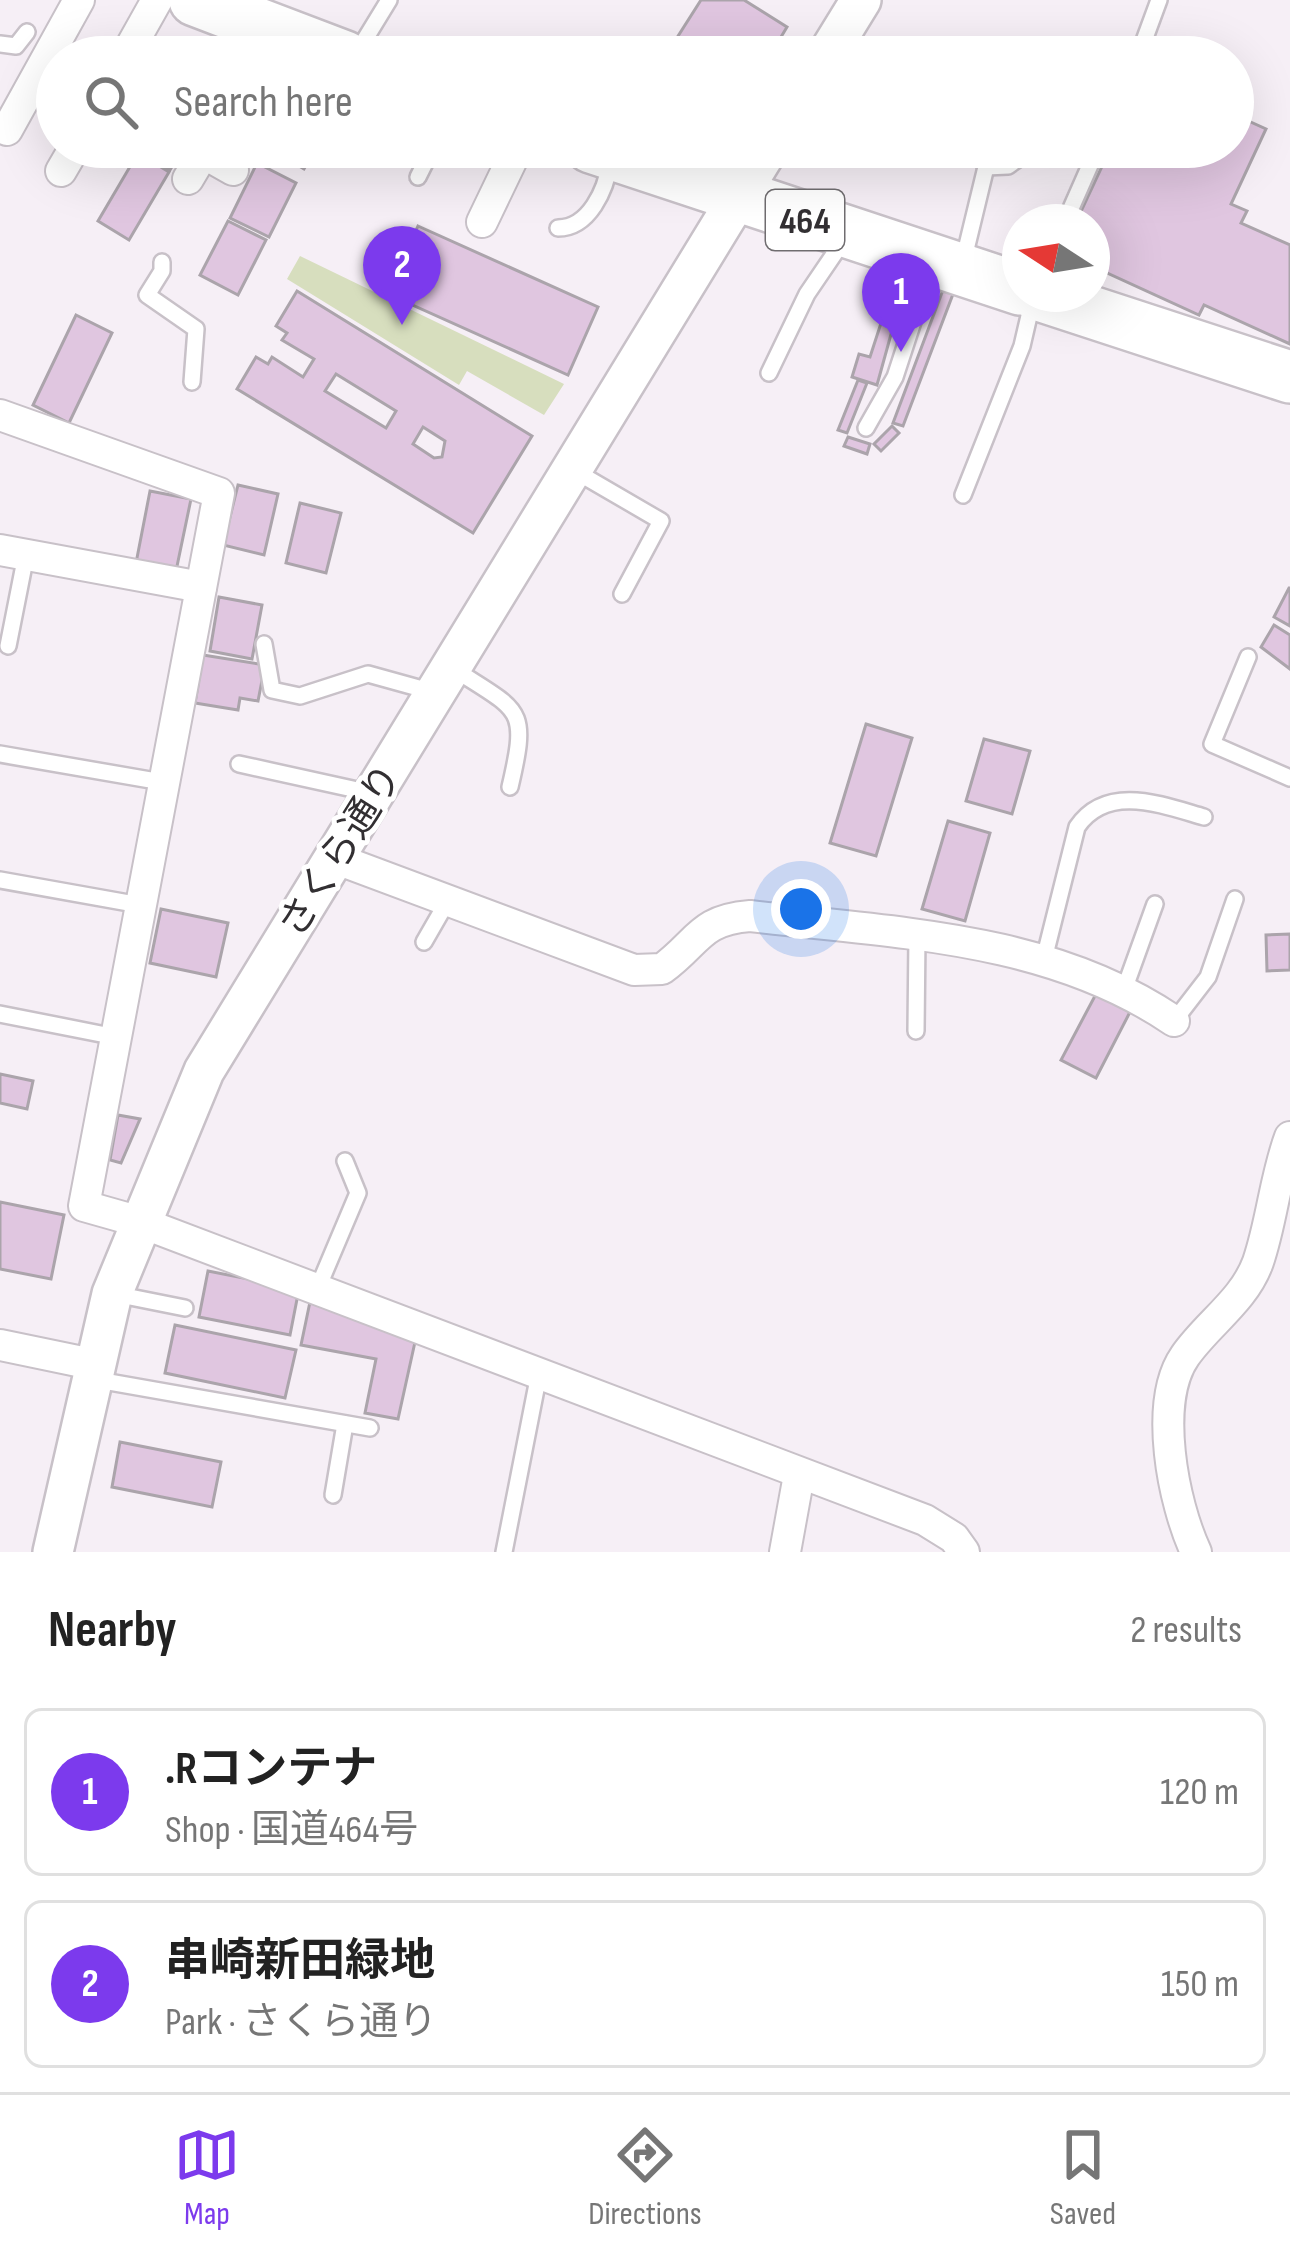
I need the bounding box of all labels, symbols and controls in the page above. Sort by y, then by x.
search box [36,36,1254,168]
icon: search [78,69,144,135]
text: Search here [174,75,353,130]
road number: 464 [766,190,844,250]
north arrow [1002,204,1110,312]
pin: 2 [363,226,441,325]
pin: 1 [862,253,940,352]
street label: さくら通り [270,756,413,946]
your location [771,879,831,939]
text: Nearby [48,1600,177,1661]
text: 2 results [1130,1607,1242,1654]
text: .Rコンテナ [165,1742,377,1797]
text: 1 [82,1769,98,1816]
text: 120 m [1160,1769,1239,1816]
text: Shop · 国道464号 [165,1807,418,1854]
text: 串崎新田緑地 [165,1934,435,1989]
text: 2 [81,1961,99,2008]
text: 150 m [1161,1961,1239,2008]
text: Park · さくら通り [165,1999,437,2046]
tab: Map [174,2122,240,2234]
tab: Directions [588,2122,702,2234]
tab: Saved [1050,2122,1116,2234]

